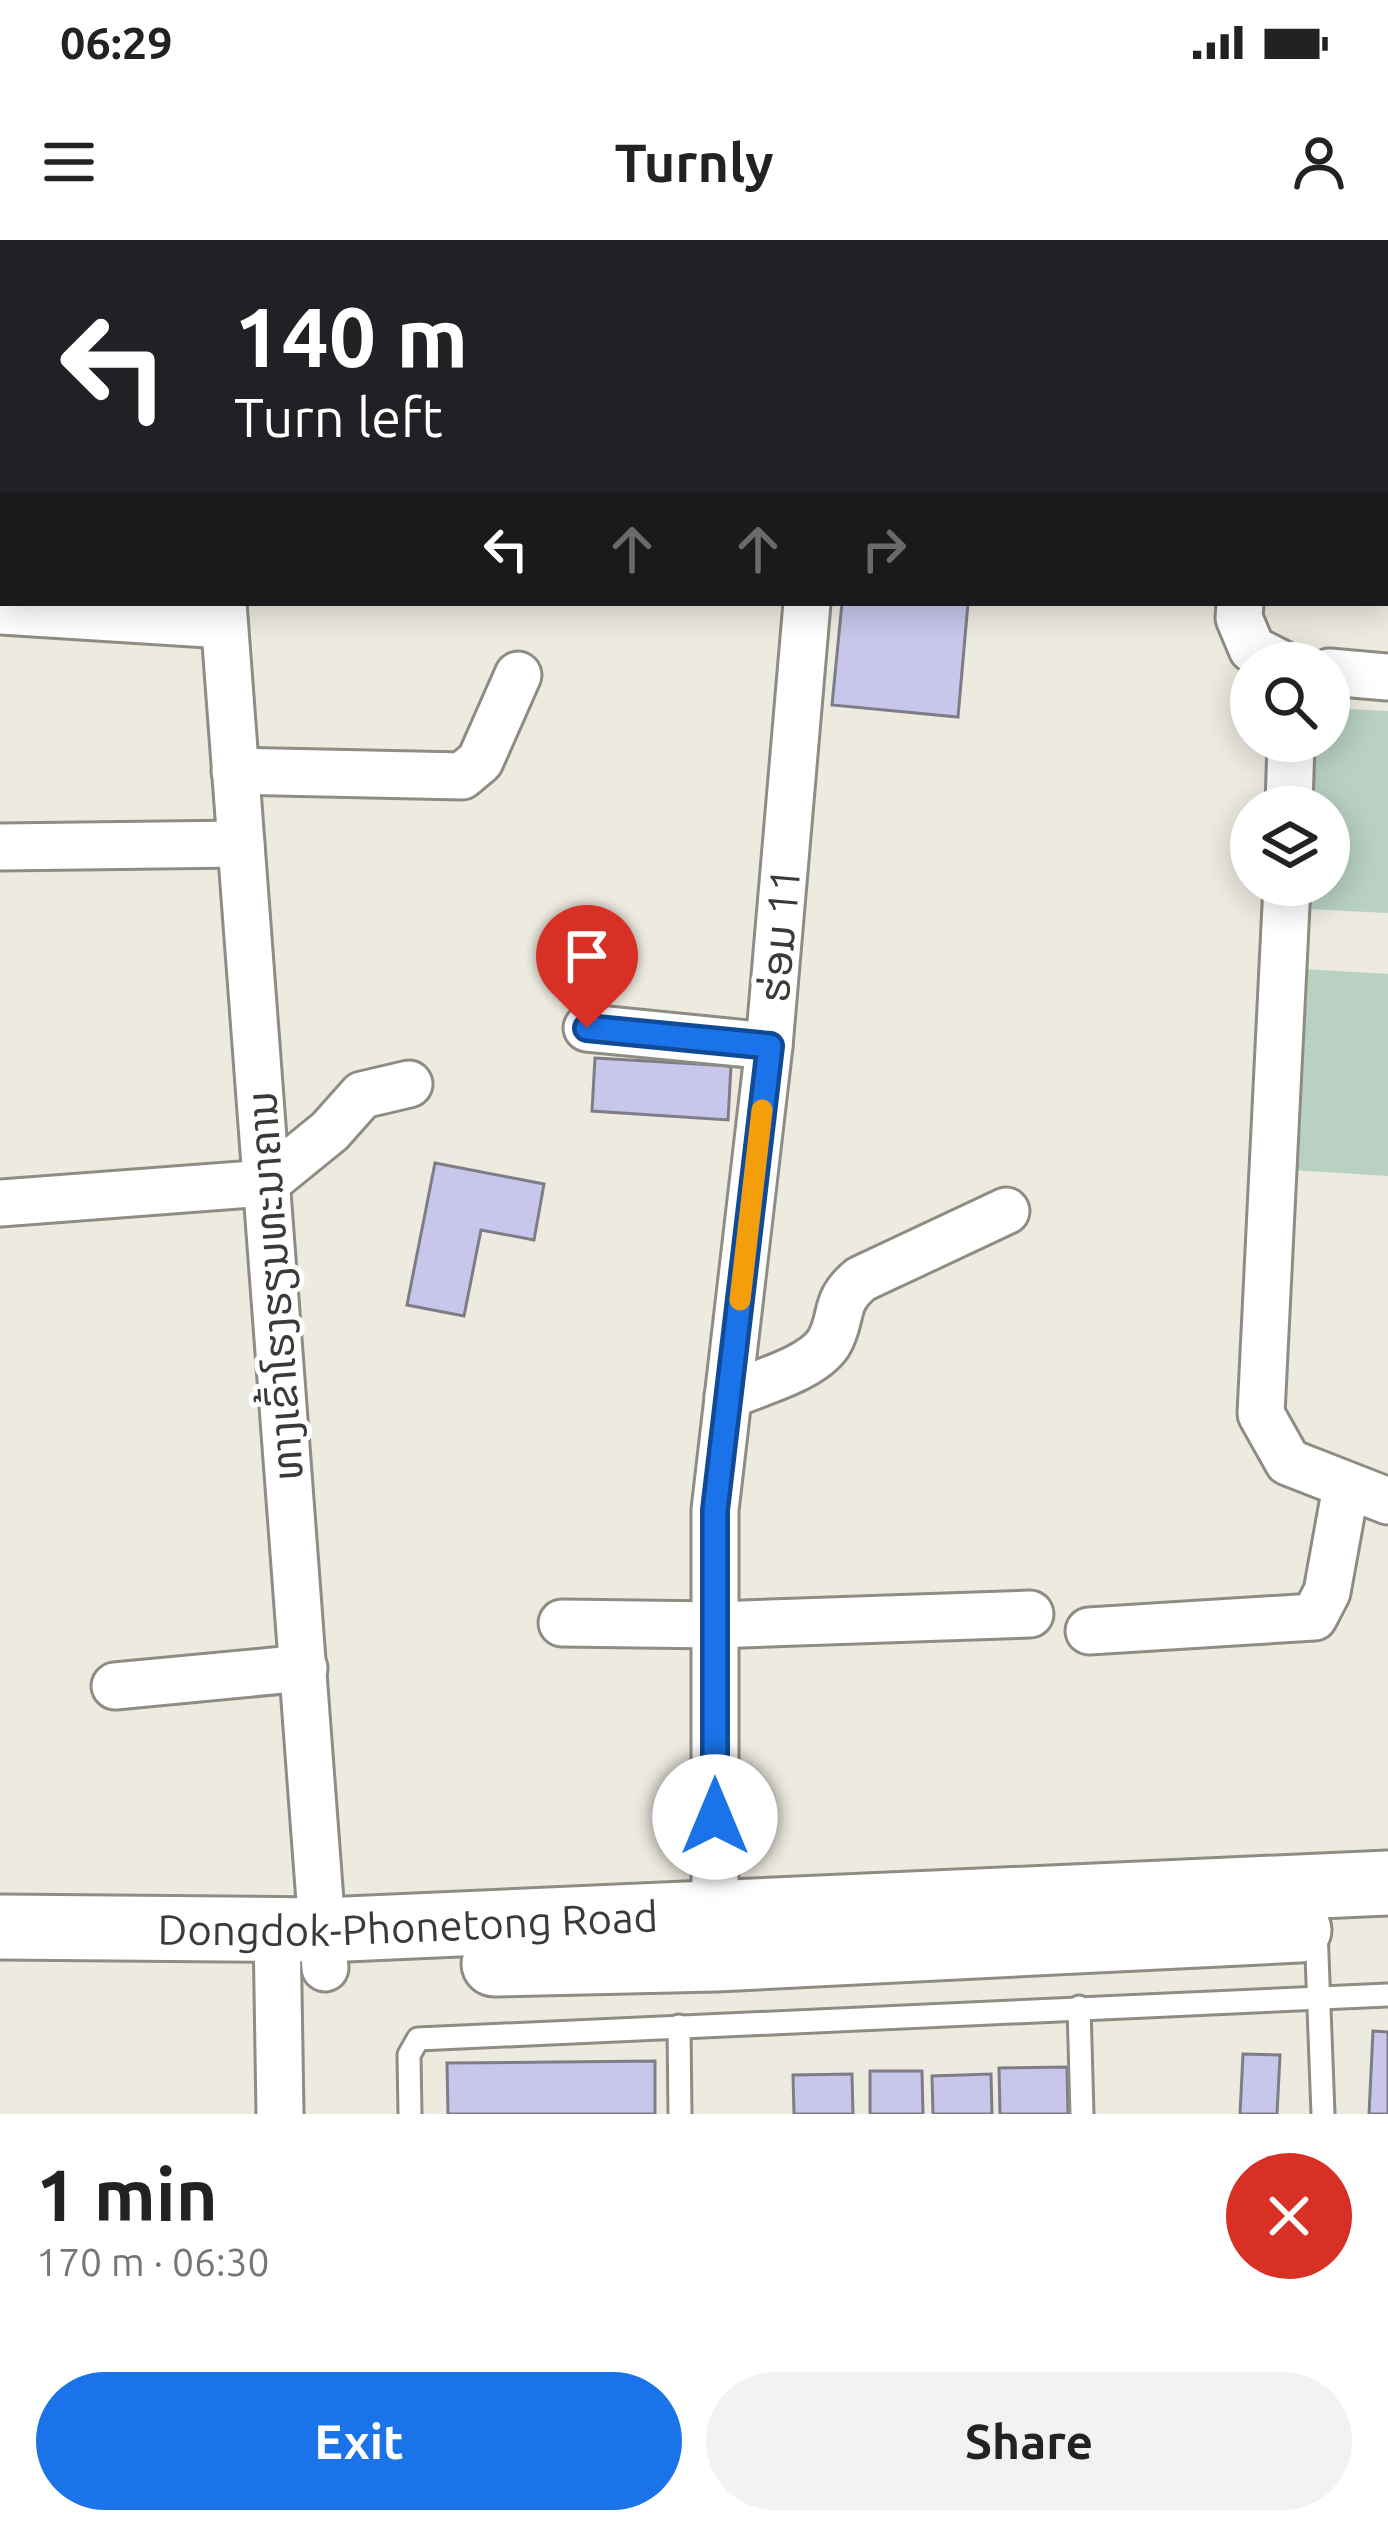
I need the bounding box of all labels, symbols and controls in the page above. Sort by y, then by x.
text: 06:29 [60,17,173,68]
icon: menu [36,129,102,195]
icon: person [1286,129,1352,195]
text: Turnly [614,132,774,192]
icon: left [36,288,192,444]
text: 140 m [234,289,468,383]
text: Turn left [234,387,443,447]
icon: left [473,516,539,582]
icon: ahead [599,516,665,582]
icon: ahead [725,516,791,582]
icon: right [851,516,917,582]
map controls [1230,642,1350,906]
button: search [1230,642,1350,762]
button: layers [1230,786,1350,906]
street label: ຮ່ອມ 11 [750,866,808,1004]
pin [536,905,638,1028]
icon: arrive [554,923,620,989]
street label: ທາງເຂົ້າໂຮງຮຽນທະນາຄານ [232,1089,314,1483]
position arrow [652,1754,778,1880]
street label: Dongdok-Phonetong Road [157,1892,659,1954]
button: close [1226,2153,1352,2279]
text: 1 min [36,2154,218,2235]
text: 170 m · 06:30 [36,2240,270,2283]
button: Exit [36,2372,682,2510]
button: Share [706,2372,1352,2510]

